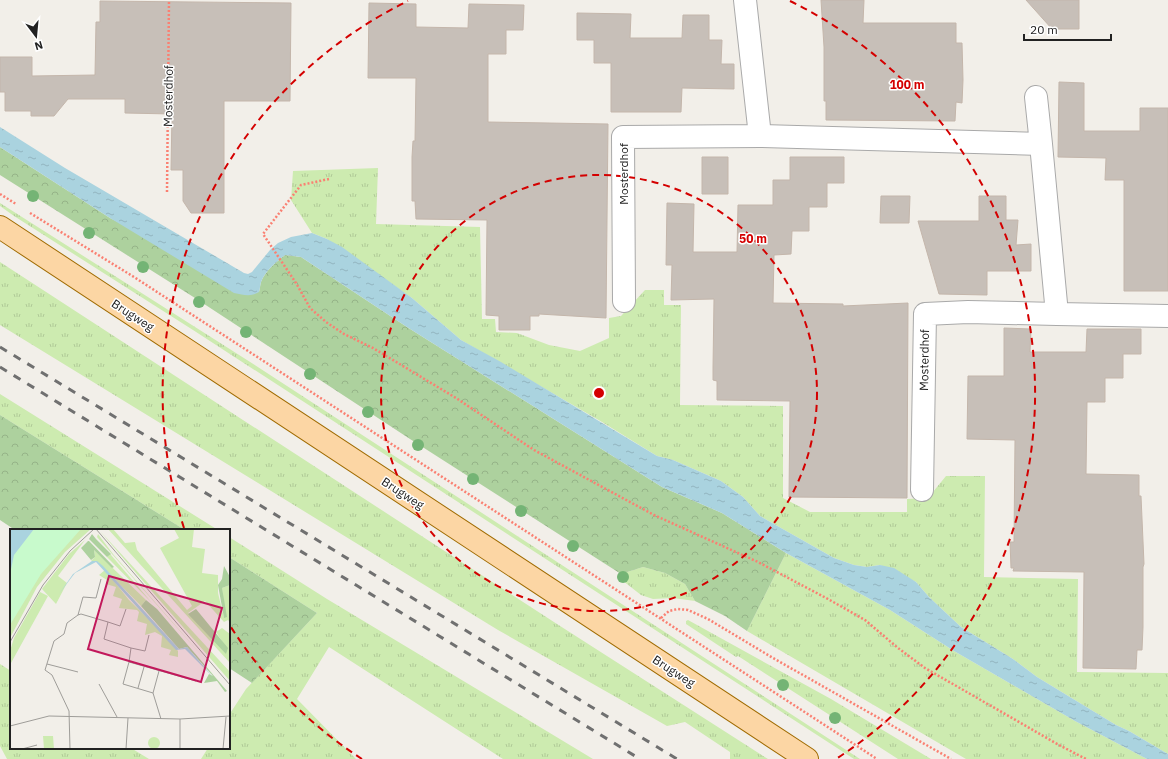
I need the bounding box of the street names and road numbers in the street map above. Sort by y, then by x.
street label: Mosterdhof [160,65,176,127]
street label: Mosterdhof [616,143,631,205]
street label: Brugweg [109,296,158,335]
street label: Mosterdhof [916,329,932,391]
street label: Brugweg [379,474,428,513]
street label: Brugweg [650,652,699,691]

